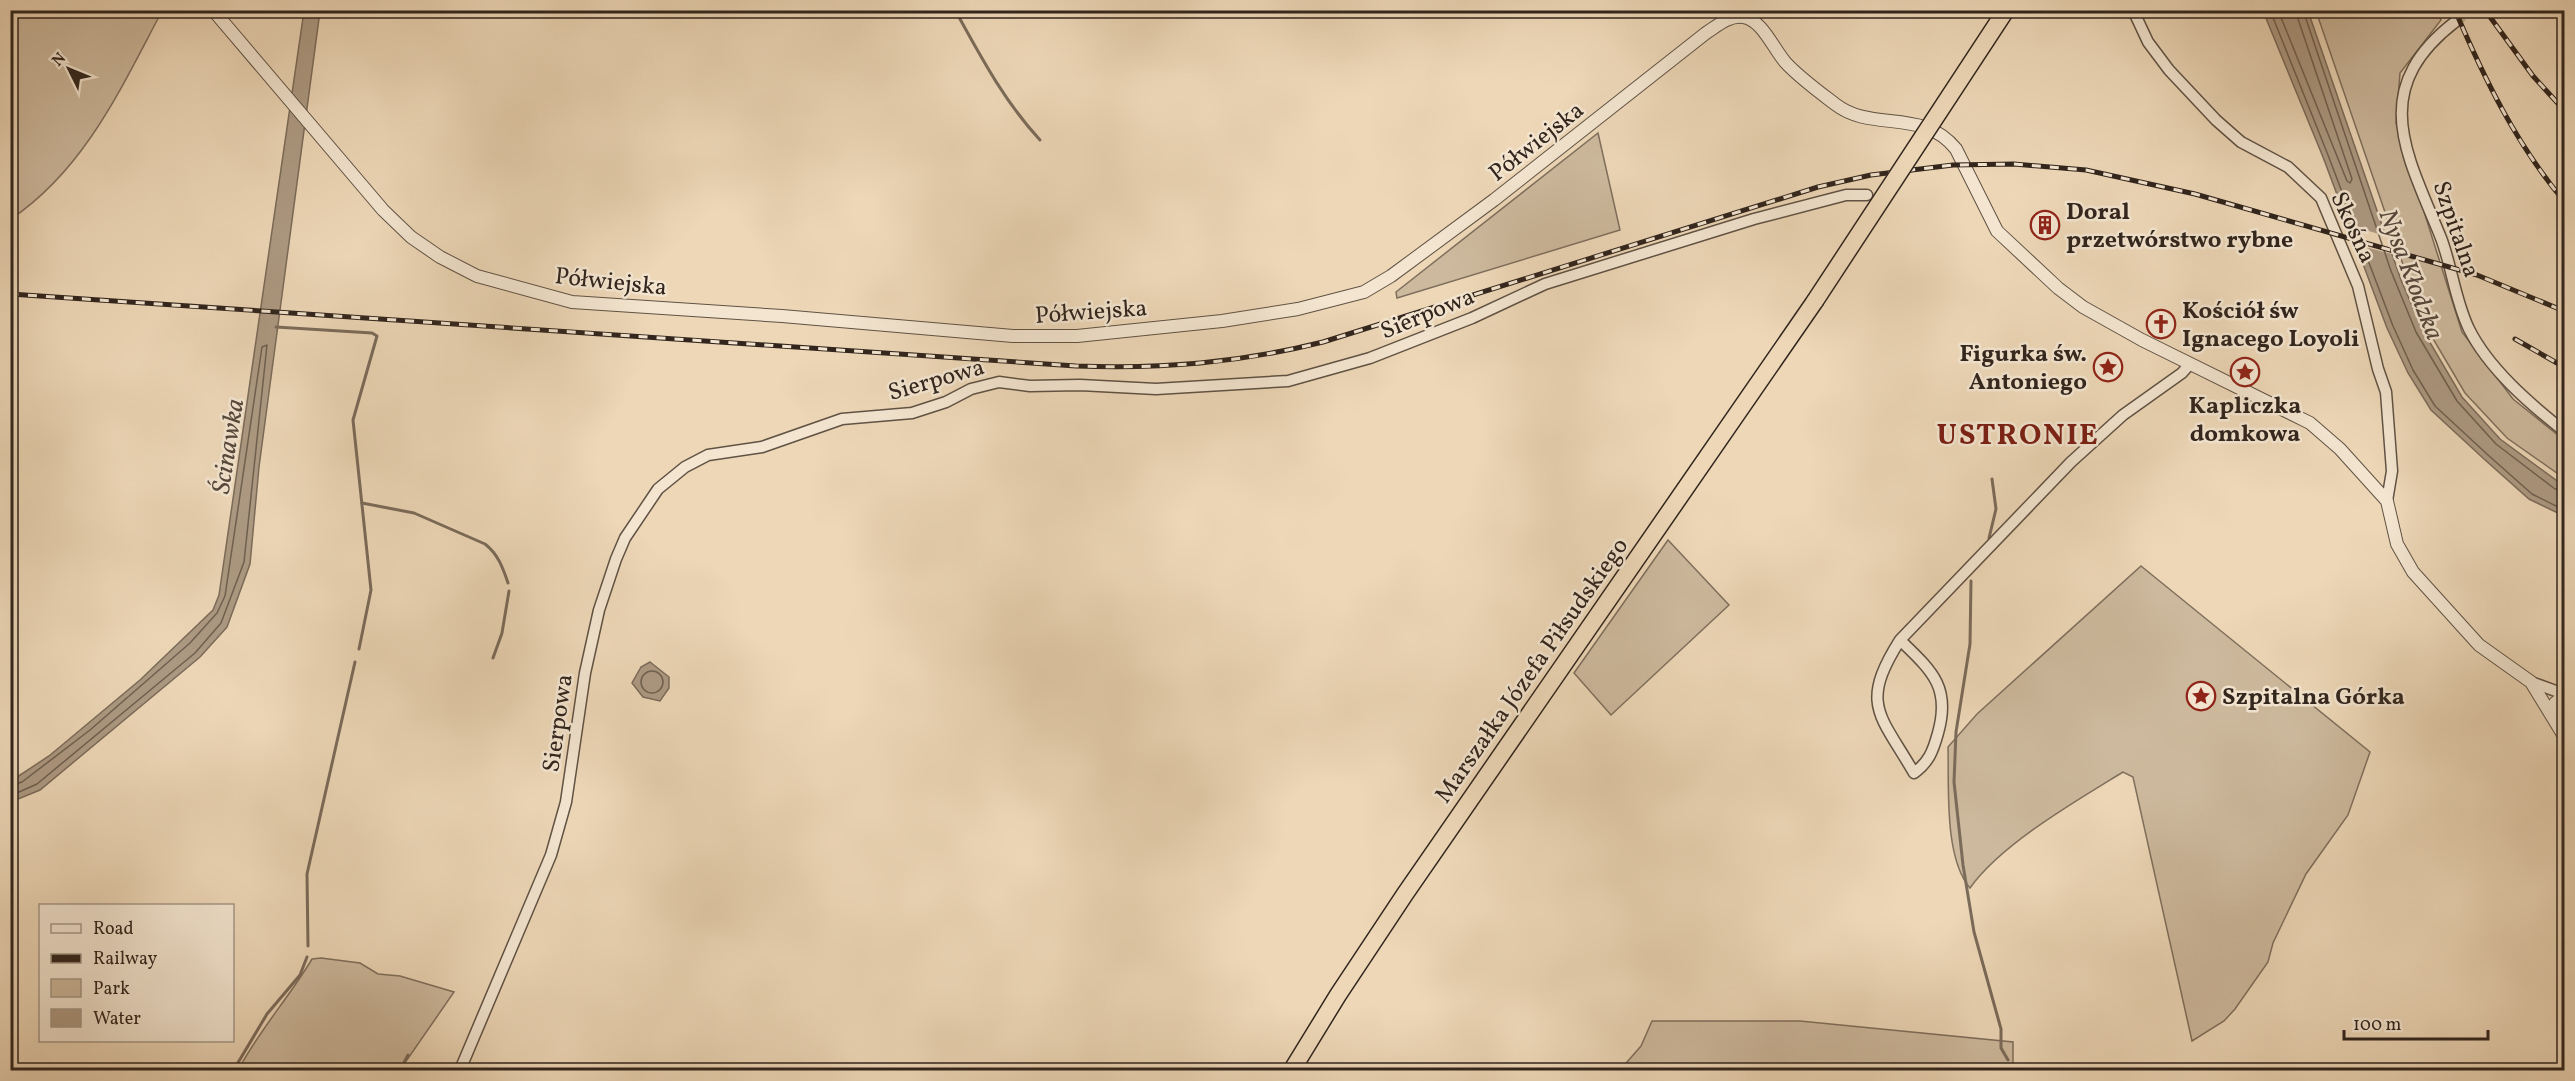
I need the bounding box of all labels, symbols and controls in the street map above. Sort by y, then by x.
north arrow [39,39,99,99]
text: N [47,48,72,72]
street label: Półwiejska [1482,95,1592,191]
street label: Szpitalna [2423,177,2487,283]
street label: Skośna [2321,187,2384,269]
place label: Doral przetwórstwo rybne [2066,196,2293,258]
water label: Nysa Kłodzka [2369,204,2452,345]
building icon: Doral przetwórstwo rybne [2029,209,2061,241]
street label: Półwiejska [553,260,668,306]
street label: Sierpowa [1376,281,1480,349]
street label: Półwiejska [1034,292,1148,334]
place label: Kościół św Ignacego Loyoli [2182,295,2360,357]
church icon: Kościół św Ignacego Loyoli [2145,308,2177,340]
place label: Figurka św. Antoniego [1960,338,2087,400]
street label: Sierpowa [884,351,989,411]
place icon: Figurka św. Antoniego [2092,351,2124,383]
place icon: Kapliczka domkowa [2229,356,2261,388]
place label: Kapliczka domkowa [2189,390,2301,452]
water label: Ścinawka [204,396,254,497]
district label: USTRONIE [1937,415,2099,457]
street label: Marszałka Józefa Piłsudskiego [1428,531,1638,811]
street label: Sierpowa [535,672,583,775]
place icon: Szpitalna Górka [2185,680,2217,712]
place label: Szpitalna Górka [2222,681,2405,715]
legend [39,904,234,1042]
text: Road [93,917,134,942]
text: Railway [93,947,157,972]
text: Park [93,977,130,1002]
scale bar [2344,1003,2488,1041]
text: Water [93,1007,141,1032]
text: 100 m [2353,1013,2402,1038]

